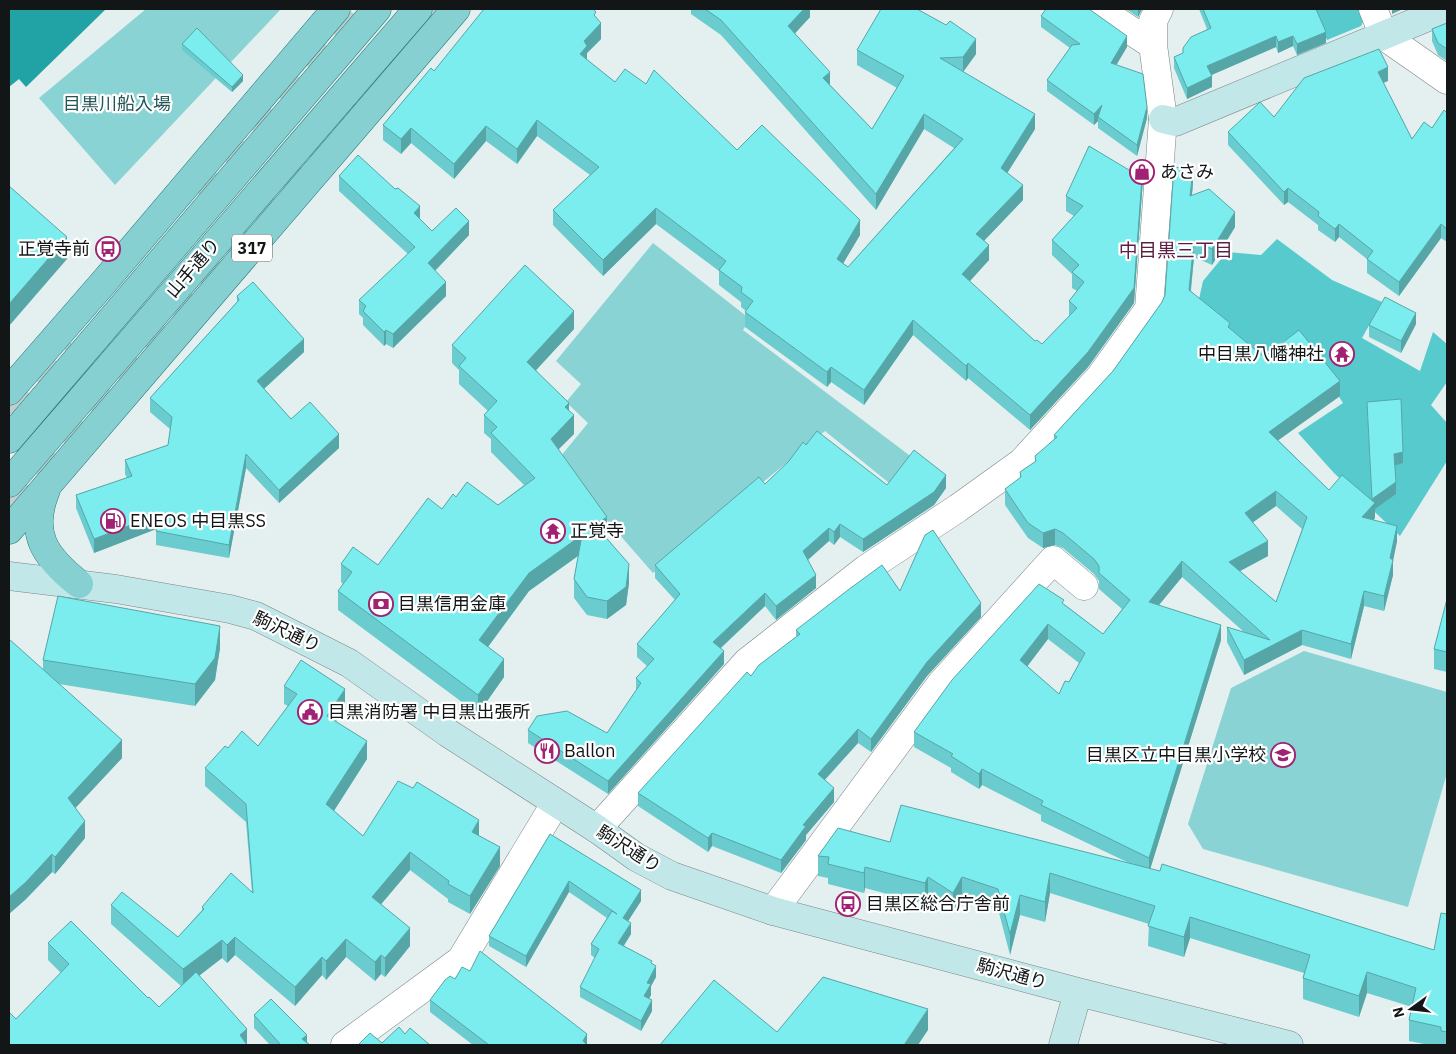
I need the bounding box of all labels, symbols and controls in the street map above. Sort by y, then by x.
park label: 目黒川船入場 [63,92,171,115]
shop icon: あさみ [1129,159,1155,185]
place label: あさみ [1160,160,1214,183]
street label: 山手通り [160,233,225,302]
road number: 317 [232,234,272,262]
bus stop icon: 正覚寺前 [95,236,121,262]
place label: 正覚寺前 [18,237,90,260]
district label: 中目黒三丁目 [1119,238,1233,262]
temple icon: 中目黒八幡神社 [1329,341,1355,367]
place label: 中目黒八幡神社 [1198,342,1324,365]
fuel station icon: ENEOS 中目黒SS [100,508,126,534]
place label: ENEOS 中目黒SS [130,509,266,532]
temple icon: 正覚寺 [540,518,566,544]
place label: 正覚寺 [570,519,624,542]
bank icon: 目黒信用金庫 [368,591,394,617]
place label: 目黒信用金庫 [398,592,506,615]
street label: 駒沢通り [250,606,325,657]
public building icon: 目黒消防署 中目黒出張所 [297,699,323,725]
place label: 目黒消防署 中目黒出張所 [328,700,530,723]
restaurant icon: Ballon [534,738,560,764]
place label: Ballon [564,739,615,762]
school or university icon: 目黒区立中目黒小学校 [1270,742,1296,768]
place label: 目黒区立中目黒小学校 [1086,743,1266,766]
street label: 駒沢通り [593,820,666,877]
bus stop icon: 目黒区総合庁舎前 [835,891,861,917]
place label: 目黒区総合庁舎前 [866,892,1010,915]
street label: 駒沢通り [974,953,1050,994]
north arrow [1386,984,1436,1034]
text: N [1388,1005,1408,1020]

